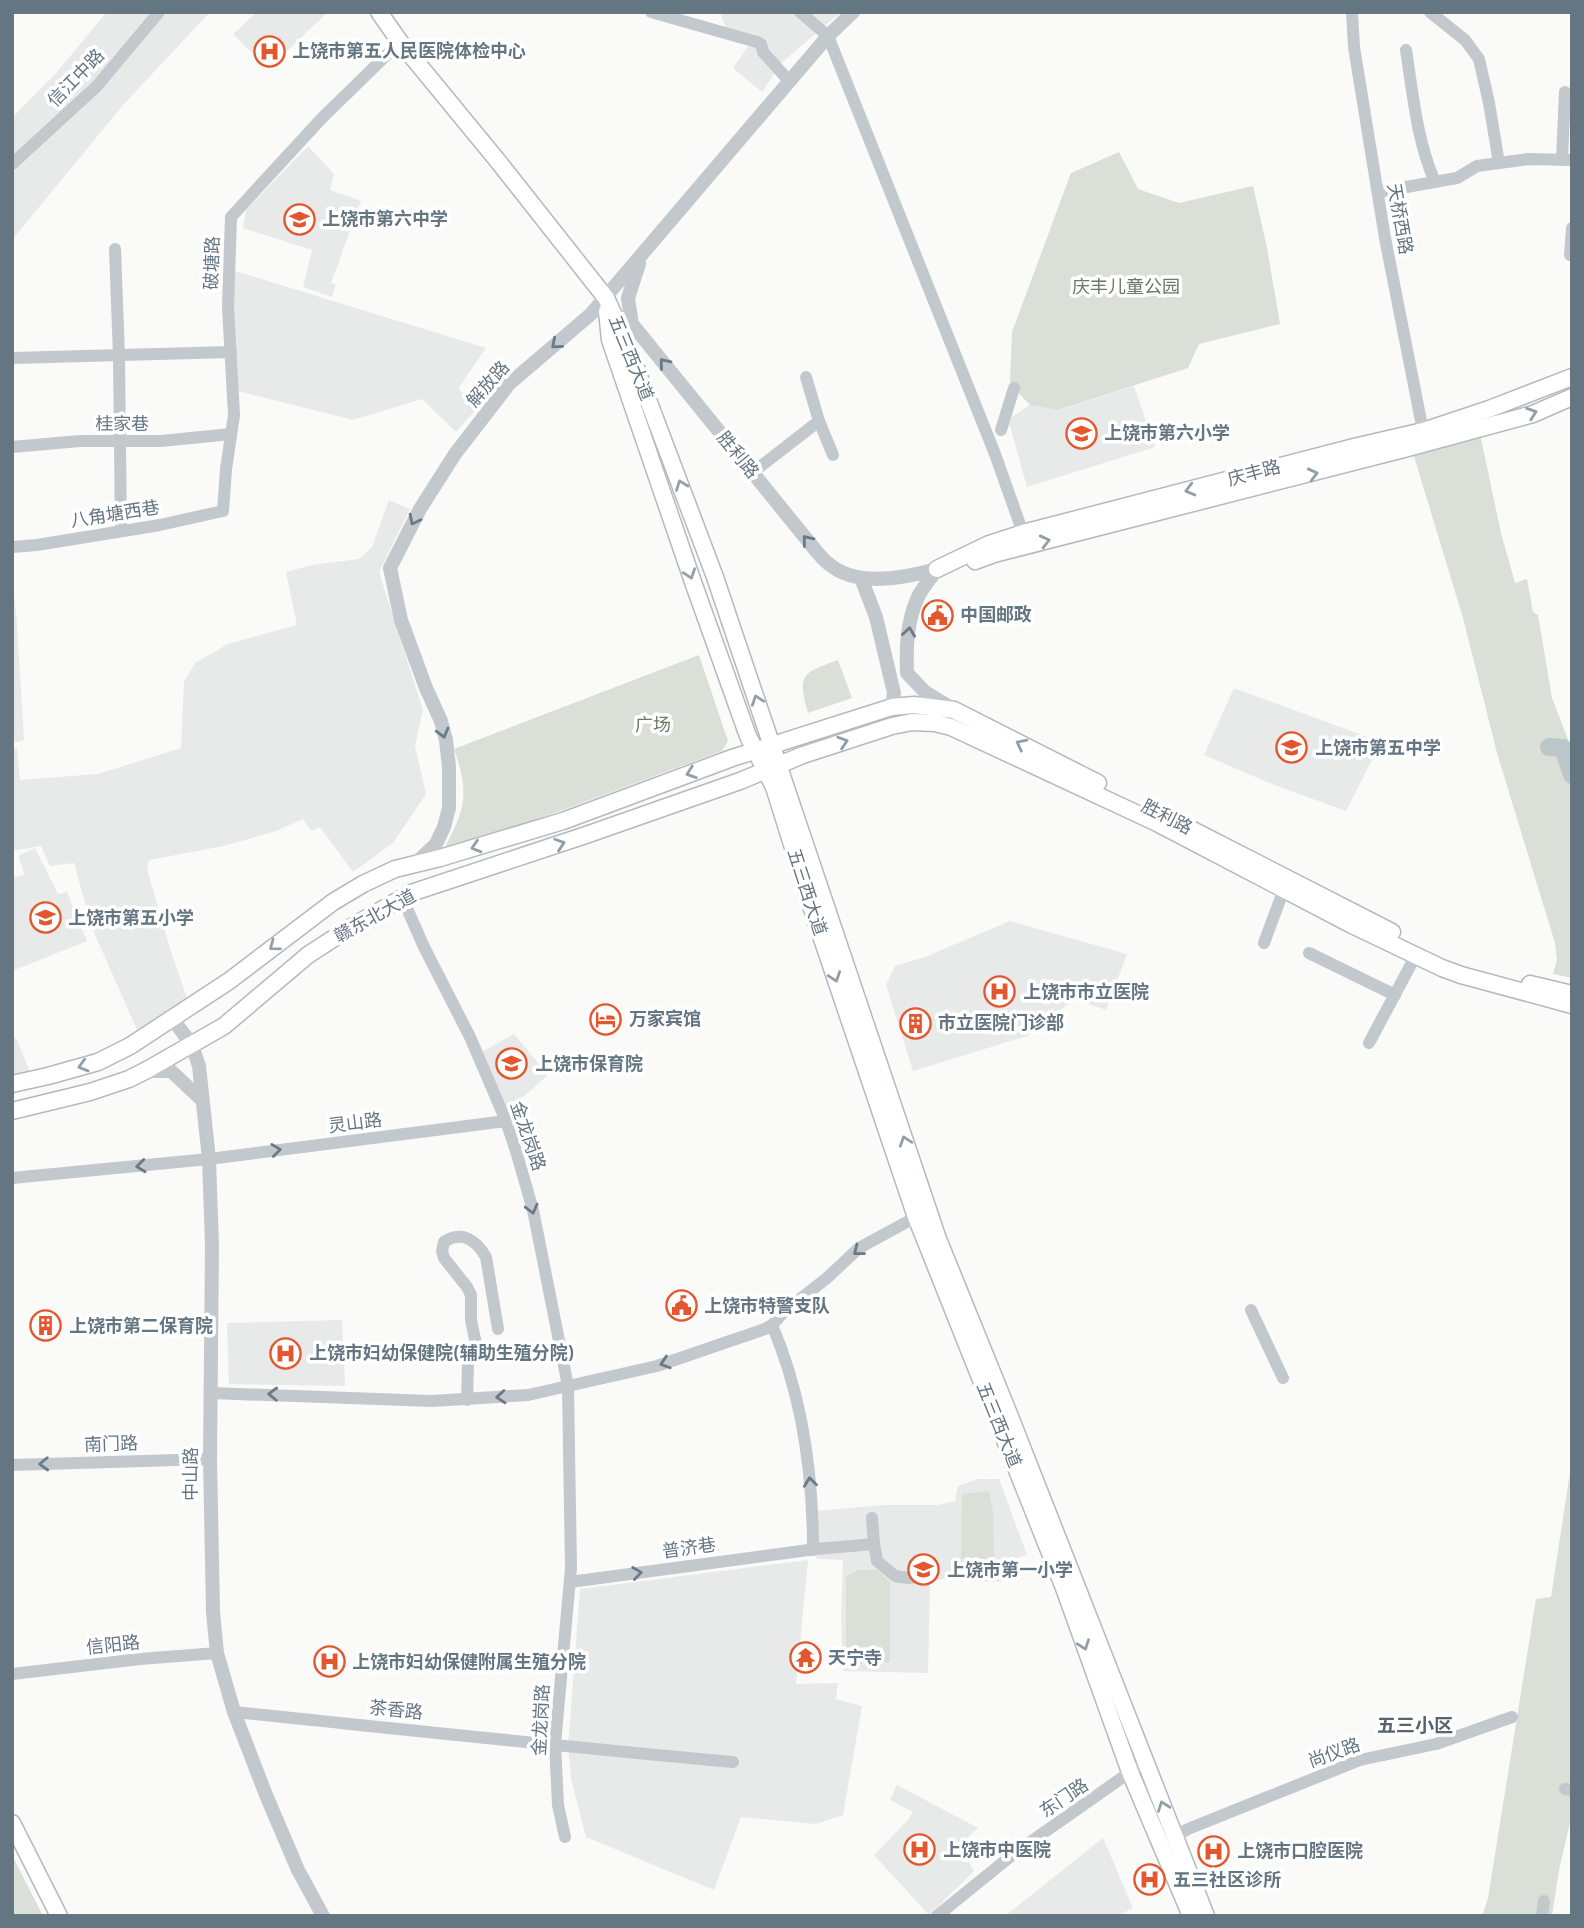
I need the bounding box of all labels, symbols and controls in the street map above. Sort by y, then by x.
hospital icon: 上饶市第五人民医院体检中心 [252,34,286,68]
place label: 上饶市第五人民医院体检中心 [292,41,526,64]
street label: 信江中路 [44,45,110,113]
street label: 天桥西路 [1381,182,1416,257]
school or university icon: 上饶市第六中学 [282,202,316,236]
place label: 上饶市第六中学 [322,209,448,232]
street label: 破塘路 [201,236,226,290]
park label: 庆丰儿童公园 [1072,277,1180,300]
street label: 五三西大道 [602,313,657,405]
one-way arrow [551,336,564,348]
street label: 解放路 [463,357,516,413]
one-way arrow [659,359,672,371]
one-way arrow [1526,407,1538,421]
street label: 桂家巷 [95,414,149,437]
school or university icon: 上饶市第六小学 [1064,416,1098,450]
place label: 上饶市第六小学 [1104,423,1230,446]
street label: 胜利路 [711,428,763,484]
street label: 庆丰路 [1225,456,1283,493]
one-way arrow [1307,468,1319,482]
one-way arrow [675,480,689,492]
one-way arrow [1185,481,1197,496]
street label: 八角塘西巷 [69,497,161,534]
one-way arrow [409,513,423,525]
one-way arrow [803,535,815,548]
one-way arrow [1039,535,1051,549]
one-way arrow [682,567,696,579]
public building icon: 中国邮政 [920,598,954,632]
place label: 中国邮政 [960,604,1032,628]
one-way arrow [901,626,916,637]
one-way arrow [751,694,765,706]
park label: 广场 [635,715,671,738]
one-way arrow [435,726,450,738]
school or university icon: 上饶市第五中学 [1275,731,1309,765]
one-way arrow [837,736,849,750]
place label: 上饶市第五中学 [1315,738,1441,761]
one-way arrow [1016,739,1028,753]
one-way arrow [685,765,698,779]
street label: 胜利路 [1137,796,1196,841]
one-way arrow [553,838,565,852]
one-way arrow [471,839,483,854]
street label: 五三西大道 [781,846,830,939]
street label: 赣东北大道 [331,885,421,949]
school or university icon: 上饶市第五小学 [28,901,62,935]
place label: 上饶市第五小学 [68,908,194,931]
one-way arrow [270,937,282,950]
one-way arrow [827,970,841,982]
hospital icon: 上饶市市立医院 [983,975,1017,1009]
place label: 上饶市市立医院 [1023,982,1149,1005]
hotel icon: 万家宾馆 [589,1002,623,1036]
building icon: 市立医院门诊部 [898,1006,932,1040]
place label: 万家宾馆 [629,1009,701,1032]
place label: 市立医院门诊部 [938,1013,1064,1036]
school or university icon: 上饶市保育院 [495,1047,529,1081]
place label: 上饶市保育院 [535,1054,643,1077]
one-way arrow [77,1058,89,1073]
street label: 金龙岗路 [504,1099,549,1174]
street label: 灵山路 [327,1110,383,1139]
one-way arrow [899,1135,913,1147]
one-way arrow [271,1143,282,1158]
one-way arrow [135,1158,146,1173]
one-way arrow [524,1203,538,1215]
one-way arrow [853,1243,865,1255]
public building icon: 上饶市特警支队 [664,1289,698,1323]
place label: 上饶市特警支队 [704,1296,830,1319]
building icon: 上饶市第二保育院 [29,1309,63,1343]
place label: 上饶市第二保育院 [69,1316,213,1339]
hospital icon: 上饶市妇幼保健院(辅助生殖分院) [269,1336,303,1370]
place label: 上饶市妇幼保健院(辅助生殖分院) [309,1343,574,1366]
one-way arrow [659,1355,671,1369]
street label: 五三西大道 [970,1380,1025,1472]
one-way arrow [268,1387,279,1402]
one-way arrow [495,1389,506,1404]
street label: 南门路 [84,1433,138,1458]
street label: 中山路 [181,1447,204,1501]
one-way arrow [38,1456,49,1471]
one-way arrow [802,1476,817,1487]
street label: 普济巷 [661,1534,718,1565]
school or university icon: 上饶市第一小学 [907,1553,941,1587]
place label: 上饶市第一小学 [947,1560,1073,1583]
one-way arrow [632,1566,643,1581]
street label: 信阳路 [85,1632,141,1661]
one-way arrow [1076,1639,1090,1651]
temple icon: 天宁寺 [788,1641,822,1675]
hospital icon: 上饶市妇幼保健附属生殖分院 [312,1645,346,1679]
place label: 天宁寺 [828,1648,882,1671]
place label: 上饶市妇幼保健附属生殖分院 [352,1652,586,1675]
street label: 金龙岗路 [529,1684,556,1757]
street label: 茶香路 [368,1697,424,1726]
district label: 五三小区 [1377,1715,1453,1739]
street label: 尚仪路 [1305,1734,1364,1774]
street label: 东门路 [1036,1775,1094,1824]
one-way arrow [1157,1801,1171,1813]
hospital icon: 上饶市中医院 [903,1833,937,1867]
hospital icon: 上饶市口腔医院 [1197,1834,1231,1868]
place label: 上饶市中医院 [943,1840,1051,1863]
place label: 上饶市口腔医院 [1237,1841,1363,1864]
hospital icon: 五三社区诊所 [1133,1863,1167,1897]
place label: 五三社区诊所 [1173,1870,1281,1893]

